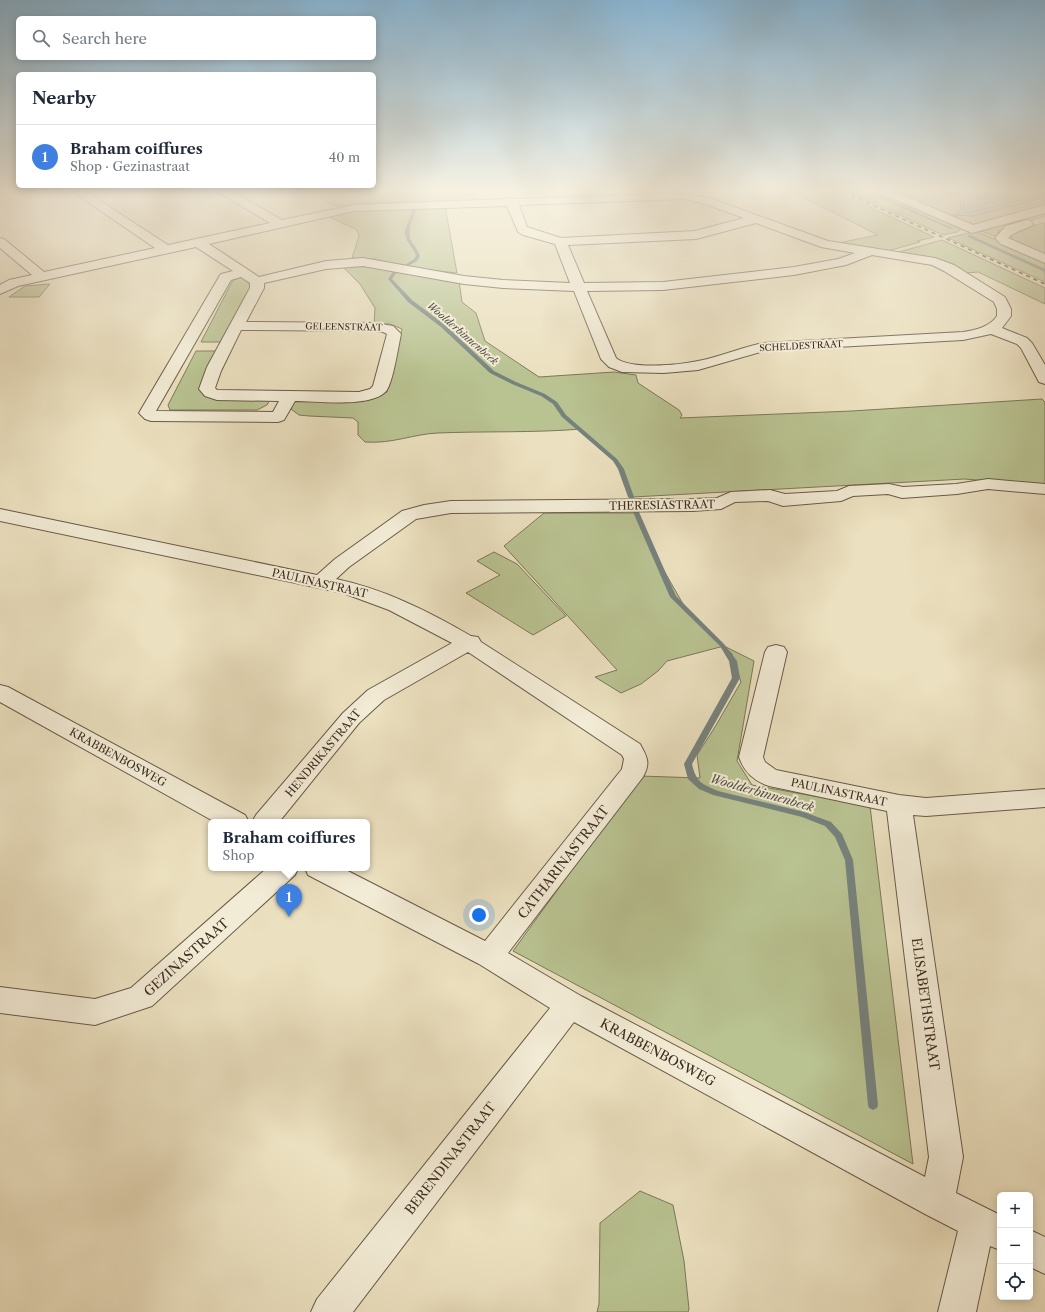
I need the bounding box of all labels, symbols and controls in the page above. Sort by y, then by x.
search box [16,16,376,60]
icon: search [30,27,52,49]
text: Search here [62,29,147,48]
text: Nearby [32,88,96,108]
text: Braham coiffures [70,139,203,158]
text: 1 [42,149,48,165]
text: 40 m [329,149,360,165]
text: Shop · Gezinastraat [70,158,190,174]
water label: Woolderbinnenbeek [425,299,501,368]
street label: GELEENSTRAAT [305,320,383,333]
street label: SCHELDESTRAAT [759,338,843,353]
street label: THERESIASTRAAT [609,497,716,513]
street label: PAULINASTRAAT [271,565,370,601]
street label: HENDRIKASTRAAT [282,706,364,800]
street label: KRABBENBOSWEG [67,725,169,790]
water label: Woolderbinnenbeek [708,770,817,815]
street label: PAULINASTRAAT [790,775,889,809]
street label: CATHARINASTRAAT [514,802,612,922]
popup [208,819,370,871]
text: Braham coiffures [223,828,355,847]
text: Shop [223,847,255,863]
pin: 1 [276,884,302,917]
your location [469,905,489,925]
street label: GEZINASTRAAT [140,915,232,999]
street label: ELISABETHSTRAAT [909,937,943,1071]
street label: KRABBENBOSWEG [598,1015,719,1089]
street label: BERENDINASTRAAT [401,1099,499,1217]
map controls [997,1192,1033,1300]
button: + [997,1192,1033,1228]
button: − [997,1228,1033,1264]
button: locate [997,1264,1033,1300]

